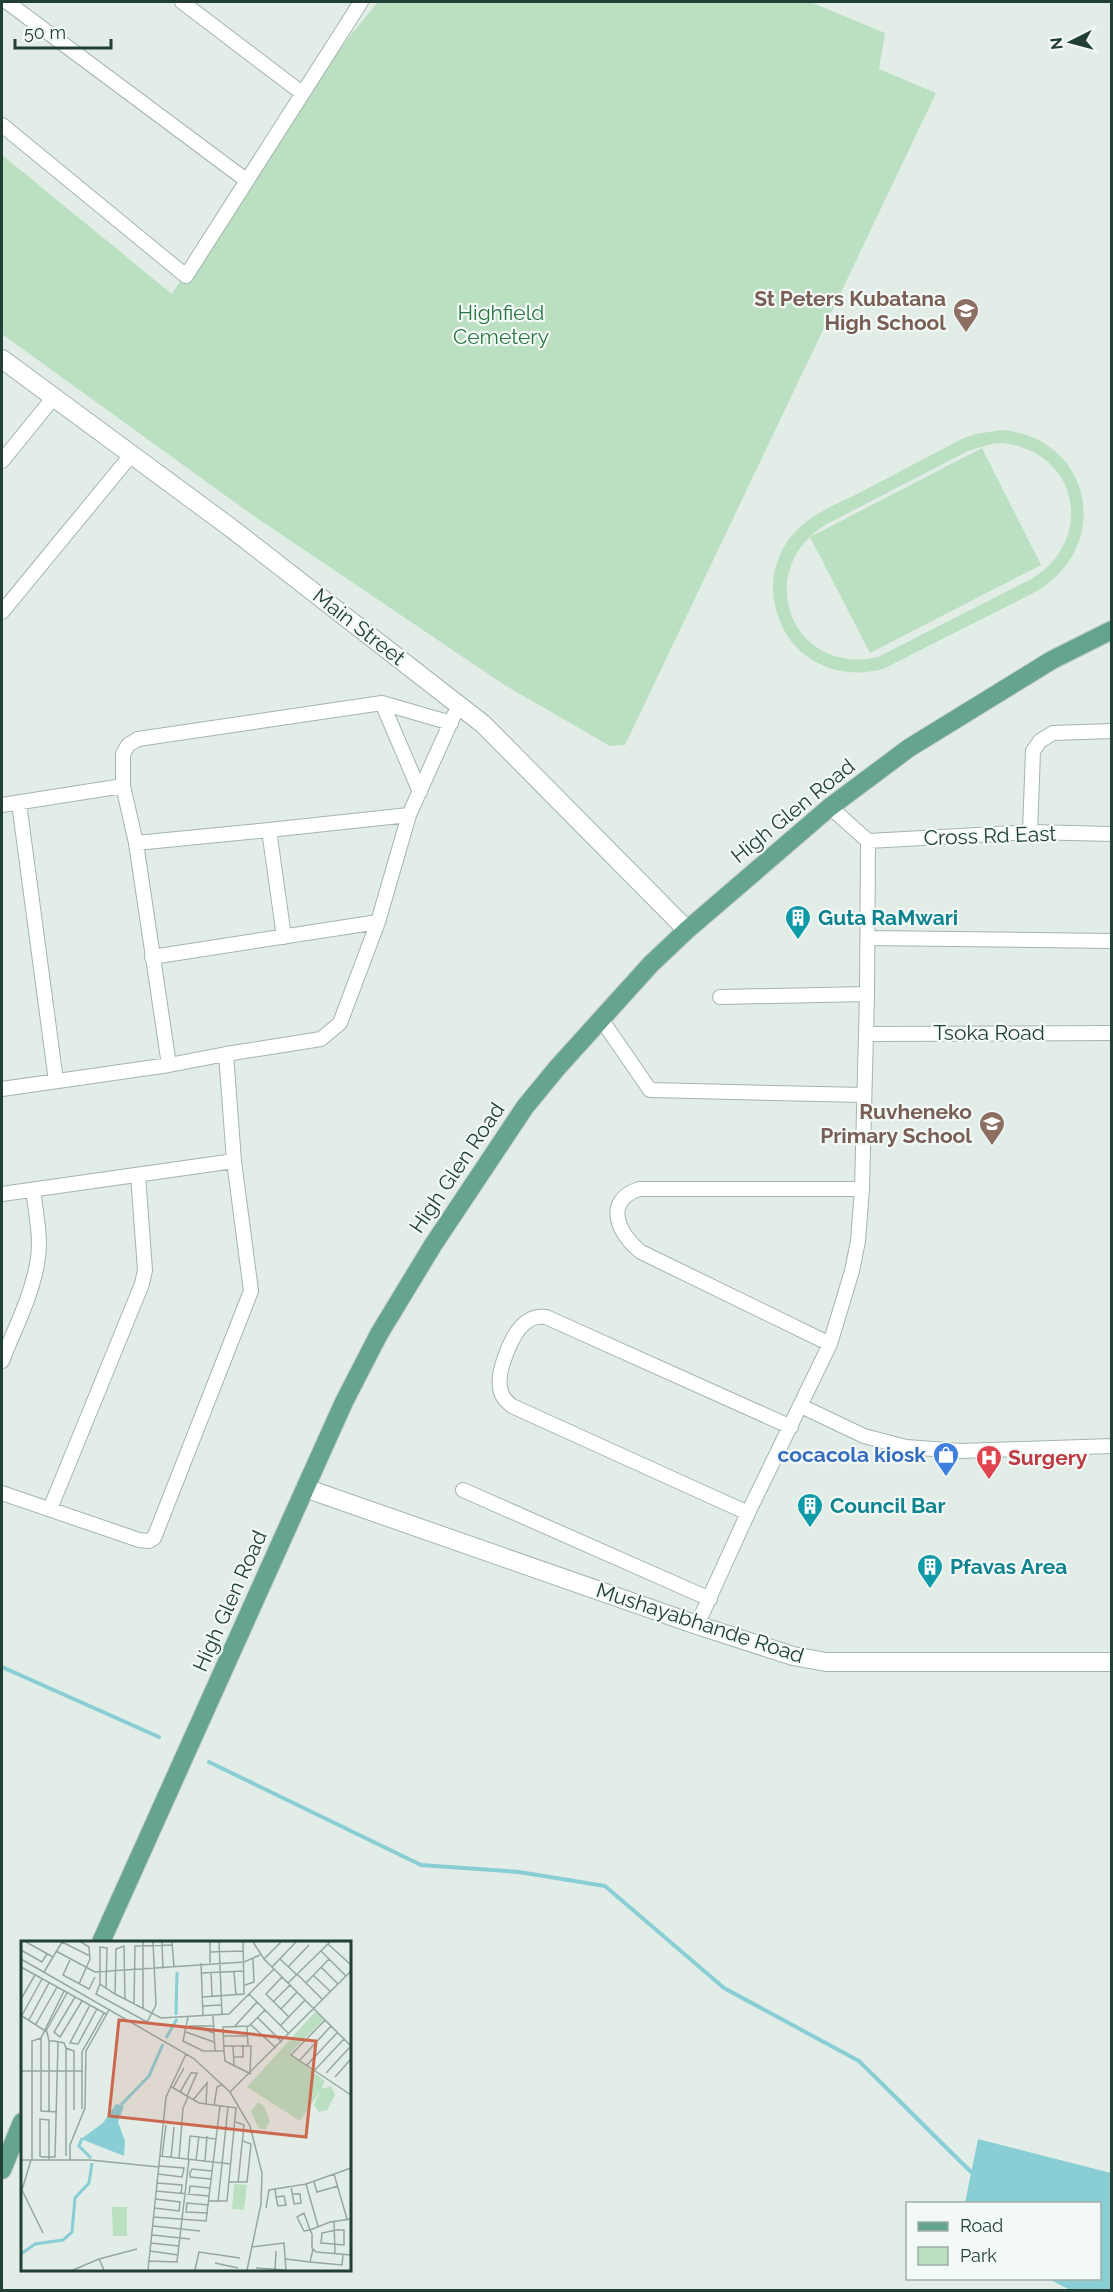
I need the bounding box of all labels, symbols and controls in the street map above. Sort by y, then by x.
scale bar [15,12,111,50]
north arrow [1041,12,1101,72]
text: 50 m [24,22,66,43]
text: N [1046,36,1067,51]
place label: St Peters Kubatana High School [754,286,946,335]
school or university icon: St Peters Kubatana High School [951,296,981,334]
park label: Highfield Cemetery [453,300,549,349]
street label: Main Street [308,583,410,670]
street label: High Glen Road [726,753,859,868]
street label: Cross Rd East [923,821,1057,850]
building icon: Guta RaMwari [783,903,813,941]
place label: Guta RaMwari [818,905,958,930]
street label: Tsoka Road [933,1020,1045,1045]
street label: High Glen Road [404,1098,509,1238]
place label: Ruvheneko Primary School [820,1099,972,1148]
school or university icon: Ruvheneko Primary School [977,1109,1007,1147]
shop icon: cocacola kiosk [931,1440,961,1478]
place label: cocacola kiosk [778,1442,926,1467]
hospital icon: Surgery [974,1443,1004,1481]
place label: Surgery [1008,1445,1088,1470]
building icon: Council Bar [795,1491,825,1529]
place label: Council Bar [830,1493,946,1518]
street label: High Glen Road [187,1526,272,1675]
building icon: Pfavas Area [915,1552,945,1590]
place label: Pfavas Area [950,1554,1067,1579]
street label: Mushayabhande Road [593,1577,807,1668]
inset map [21,1941,351,2271]
legend [906,2202,1101,2280]
text: Road [960,2215,1003,2236]
text: Park [960,2245,997,2266]

